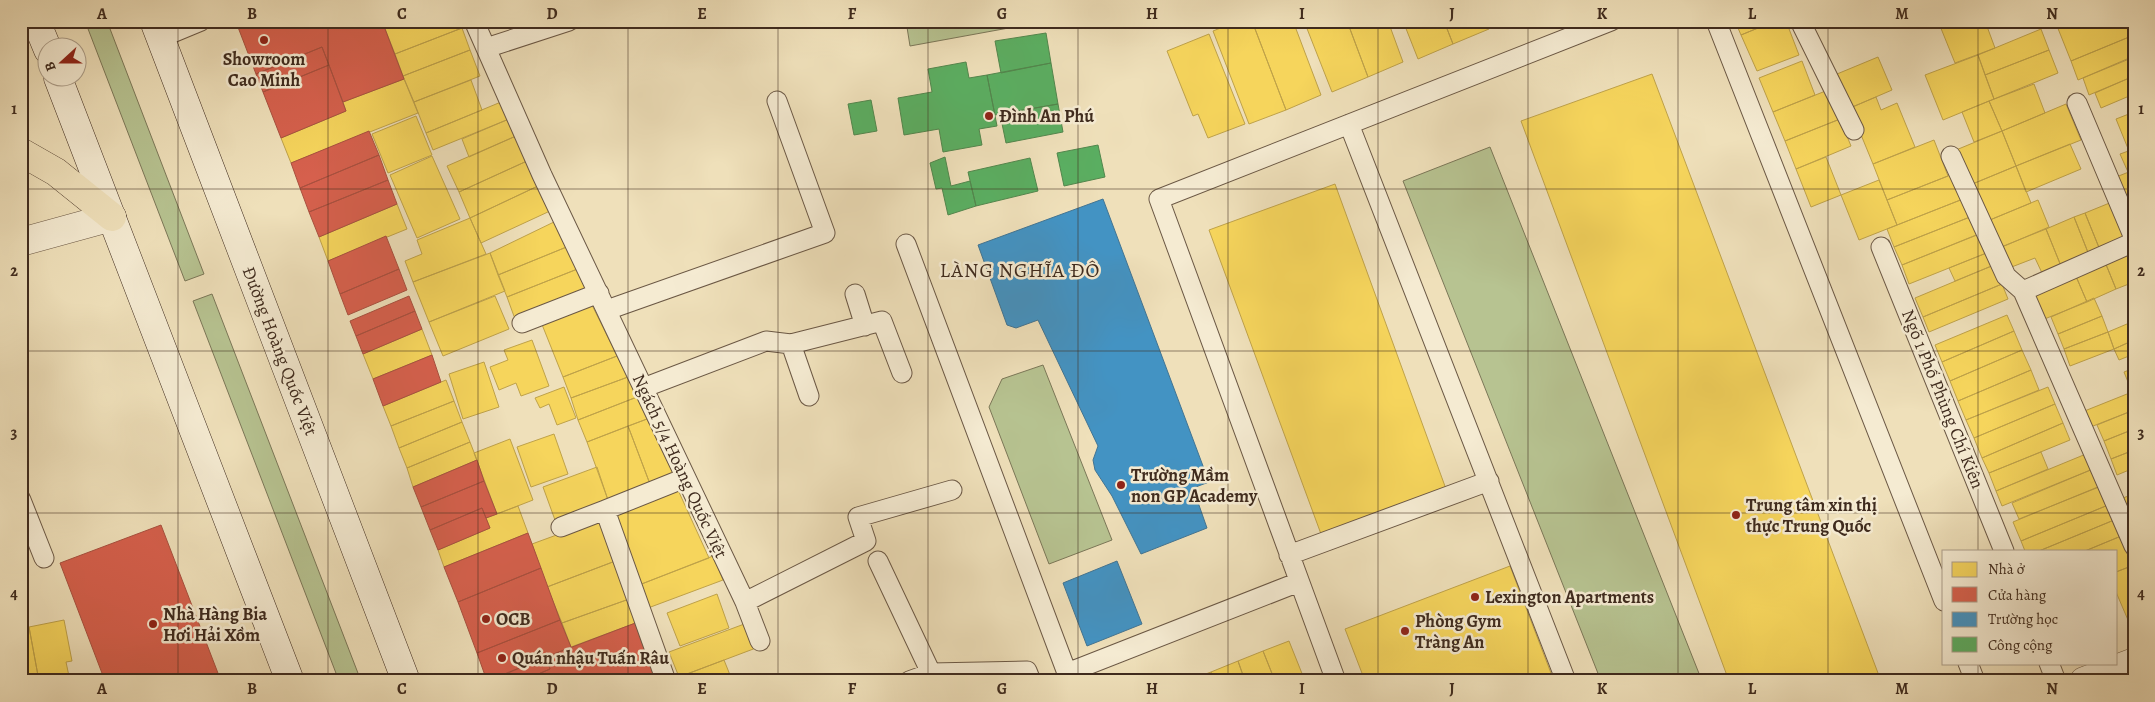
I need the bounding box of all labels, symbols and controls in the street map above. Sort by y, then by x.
text: A [96,3,108,25]
text: B [247,3,257,25]
text: C [397,3,407,25]
text: D [546,3,558,25]
text: E [697,3,707,25]
text: F [848,3,857,25]
text: G [997,3,1007,25]
text: H [1146,3,1158,25]
text: I [1299,3,1305,25]
text: J [1449,3,1455,25]
text: K [1597,3,1608,25]
text: L [1748,3,1757,25]
text: M [1895,3,1909,25]
text: N [2046,3,2058,25]
marker: Showroom Cao Minh [258,34,270,46]
north arrow [38,38,88,88]
place label: Showroom Cao Minh [223,47,305,92]
text: B [40,59,61,74]
text: 1 [11,98,17,120]
text: 1 [2138,98,2144,120]
place label: Đình An Phú [999,104,1094,128]
marker: Đình An Phú [983,110,995,122]
district label: LÀNG NGHĨA ĐÔ [940,257,1100,284]
text: 2 [10,260,18,282]
text: 2 [2137,260,2145,282]
street label: Đường Hoàng Quốc Việt [237,263,323,439]
street label: Ngõ 1 Phố Phùng Chí Kiên [1896,306,1990,492]
street label: Ngách 5/4 Hoàng Quốc Việt [627,370,733,562]
text: 3 [11,422,18,444]
text: 3 [2138,422,2145,444]
place label: Trường Mầm non GP Academy [1131,463,1258,508]
marker: Trường Mầm non GP Academy [1115,479,1127,491]
place label: Trung tâm xin thị thực Trung Quốc [1746,493,1877,538]
marker: Trung tâm xin thị thực Trung Quốc [1730,509,1742,521]
legend [1942,550,2118,664]
text: Nhà ở [1988,559,2026,579]
text: 4 [10,583,18,605]
text: 4 [2137,583,2145,605]
place label: Lexington Apartments [1485,585,1654,609]
text: Cửa hàng [1988,585,2047,605]
marker: Lexington Apartments [1469,591,1481,603]
place label: Nhà Hàng Bia Hơi Hải Xồm [163,602,268,647]
place label: OCB [496,607,531,631]
place label: Phòng Gym Tràng An [1415,609,1501,654]
text: Trường học [1988,609,2058,629]
marker: OCB [480,613,492,625]
marker: Nhà Hàng Bia Hơi Hải Xồm [147,618,159,630]
marker: Phòng Gym Tràng An [1399,625,1411,637]
text: Công cộng [1988,635,2053,655]
place label: Quán nhậu Tuấn Râu [512,646,669,670]
marker: Quán nhậu Tuấn Râu [496,652,508,664]
text: A [96,678,108,700]
text: B [247,678,257,700]
text: C [397,678,407,700]
text: D [546,678,558,700]
text: E [697,678,707,700]
text: F [848,678,857,700]
text: G [997,678,1007,700]
text: H [1146,678,1158,700]
text: I [1299,678,1305,700]
text: J [1449,678,1455,700]
text: K [1597,678,1608,700]
text: L [1748,678,1757,700]
text: M [1895,678,1909,700]
text: N [2046,678,2058,700]

